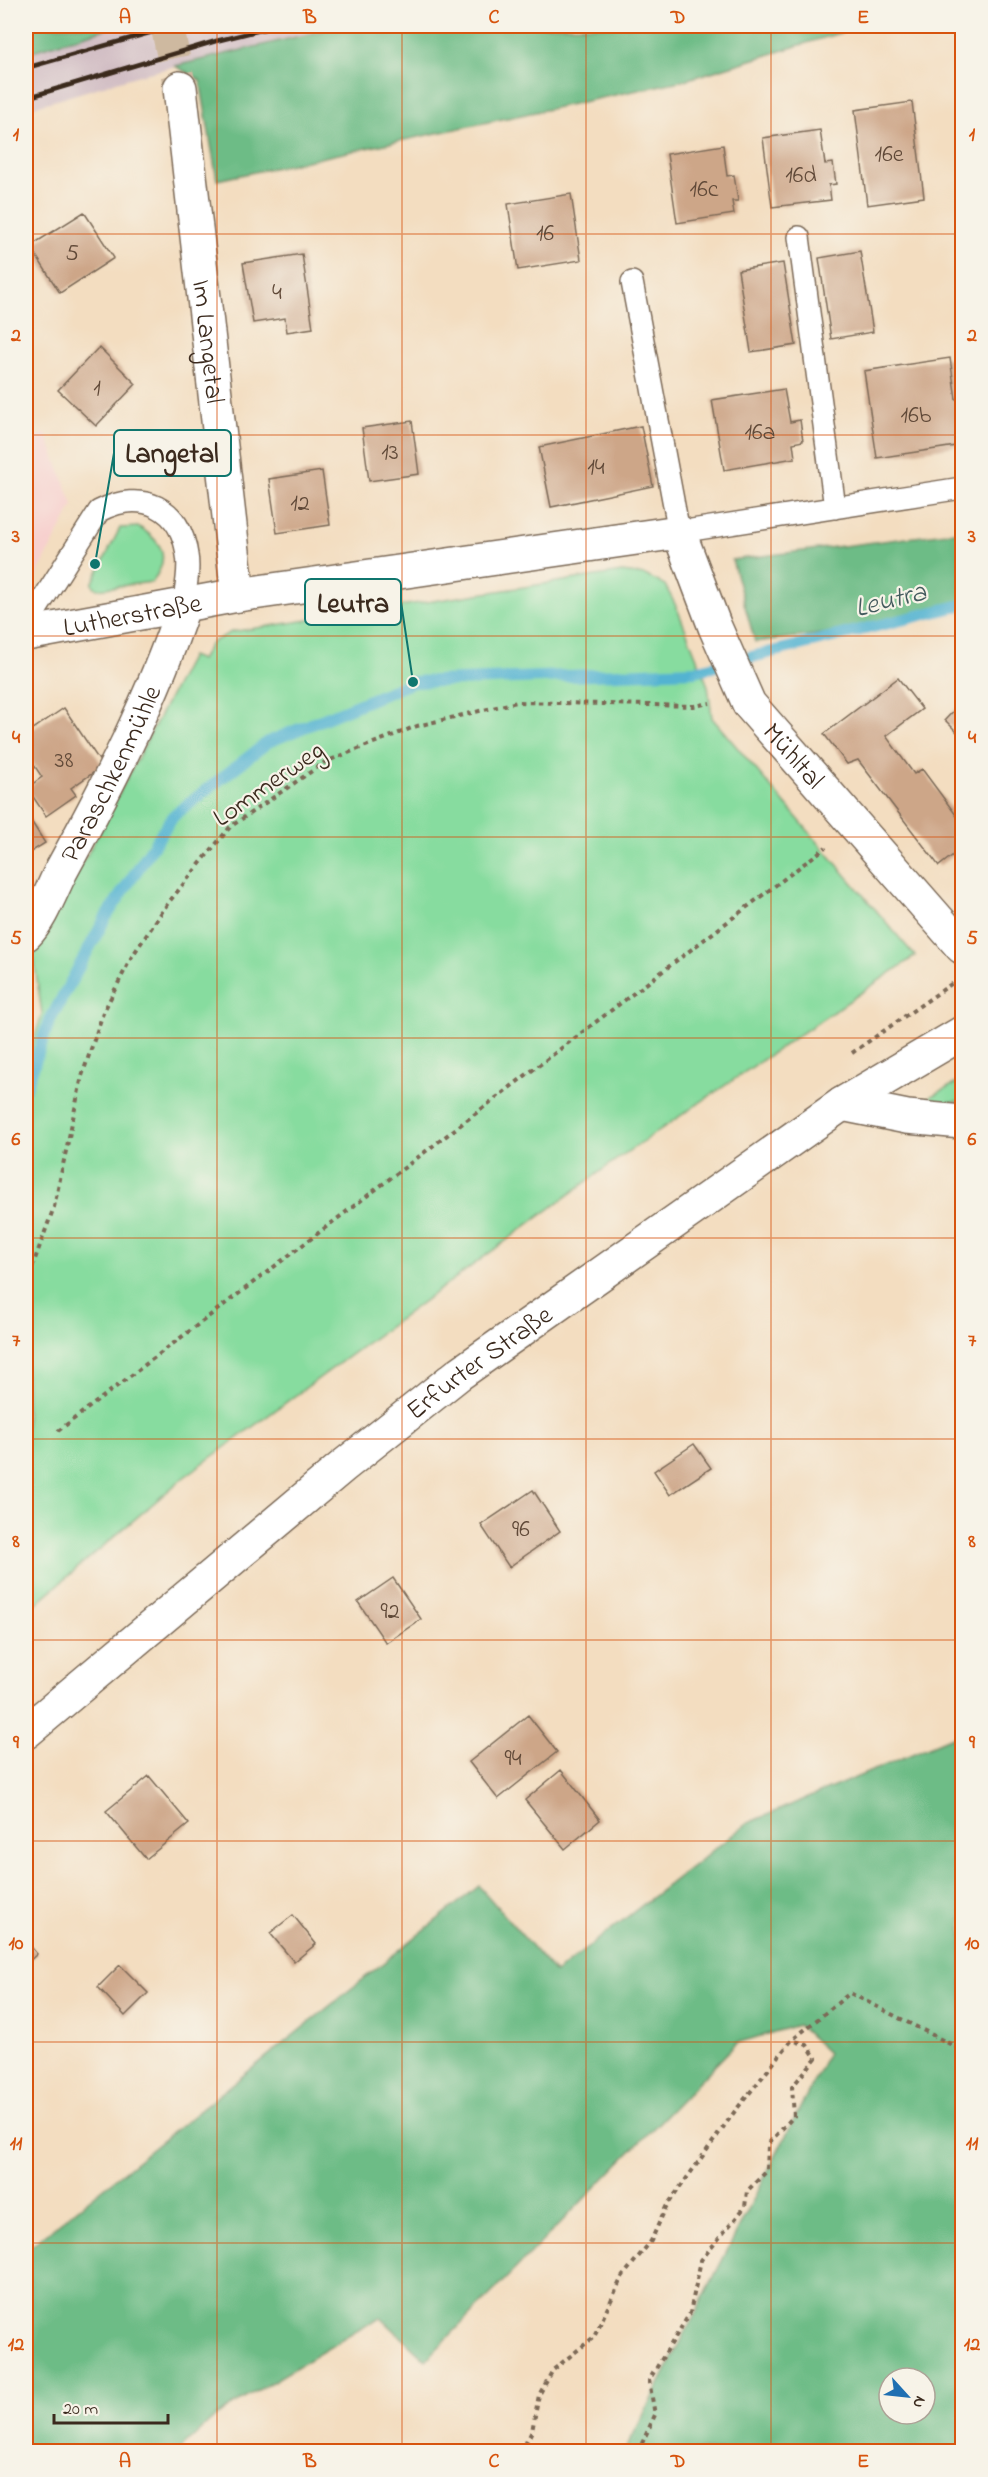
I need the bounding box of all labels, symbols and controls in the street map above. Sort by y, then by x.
text: A [119,4,131,33]
text: B [302,4,317,33]
text: C [489,4,500,33]
text: D [670,4,685,33]
text: E [857,4,869,33]
text: 1 [13,121,20,150]
text: 1 [969,121,976,150]
house number: 16e [875,138,904,173]
house number: 16d [785,159,817,194]
house number: 16c [690,173,719,208]
house number: 16 [536,217,555,252]
house number: 5 [65,237,79,272]
house number: 4 [272,276,282,311]
street label: Im Langetal [180,278,233,406]
text: 2 [10,322,21,351]
text: 2 [966,322,977,351]
house number: 1 [93,372,101,407]
house number: 16b [901,399,932,434]
house number: 16a [744,416,776,451]
callout: Langetal [114,430,231,476]
text: Langetal [125,435,219,477]
house number: 13 [381,436,399,471]
house number: 14 [587,451,605,486]
house number: 12 [290,487,310,522]
text: 3 [11,523,20,552]
text: 3 [967,523,976,552]
water label: Leutra [851,573,932,630]
callout: Leutra [305,579,401,625]
street label: Lutherstraße [60,585,206,649]
text: Leutra [317,585,389,626]
street label: Paraschkenmühle [52,679,173,870]
street label: Mühltal [752,715,832,799]
text: 4 [12,724,21,753]
text: 4 [968,724,977,753]
street label: Lommerweg [206,732,333,838]
house number: 38 [55,744,73,779]
text: 5 [10,925,22,954]
text: 5 [966,925,978,954]
text: 6 [12,1126,21,1155]
text: 6 [968,1126,977,1155]
street label: Erfurter Straße [399,1296,562,1431]
text: 7 [12,1327,21,1356]
text: 7 [968,1327,977,1356]
house number: 96 [512,1513,530,1548]
text: 8 [11,1528,20,1557]
text: 8 [967,1528,976,1557]
house number: 92 [380,1595,400,1630]
text: 9 [12,1729,20,1758]
text: 9 [968,1729,976,1758]
house number: 94 [504,1742,522,1777]
text: 10 [9,1930,24,1959]
text: 10 [965,1930,980,1959]
text: 11 [10,2130,23,2159]
text: 11 [966,2130,979,2159]
text: 12 [8,2331,24,2360]
text: 12 [964,2331,980,2360]
north arrow [877,2366,937,2426]
scale bar [54,2387,168,2425]
text: N [905,2392,932,2412]
text: 20 m [63,2397,98,2423]
text: A [119,2448,131,2477]
text: B [302,2448,317,2477]
text: C [489,2448,500,2477]
text: D [670,2448,685,2477]
text: E [857,2448,869,2477]

